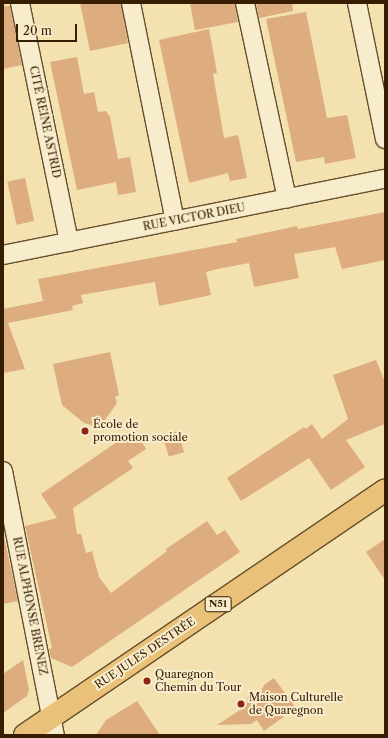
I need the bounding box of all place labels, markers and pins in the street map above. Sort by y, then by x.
place label: École de promotion sociale [93,418,188,444]
marker: École de promotion sociale [80,426,90,436]
place label: Quaregnon Chemin du Tour [155,668,242,694]
marker: Quaregnon Chemin du Tour [142,676,152,686]
place label: Maison Culturelle de Quaregnon [249,691,343,717]
marker: Maison Culturelle de Quaregnon [236,699,246,709]

